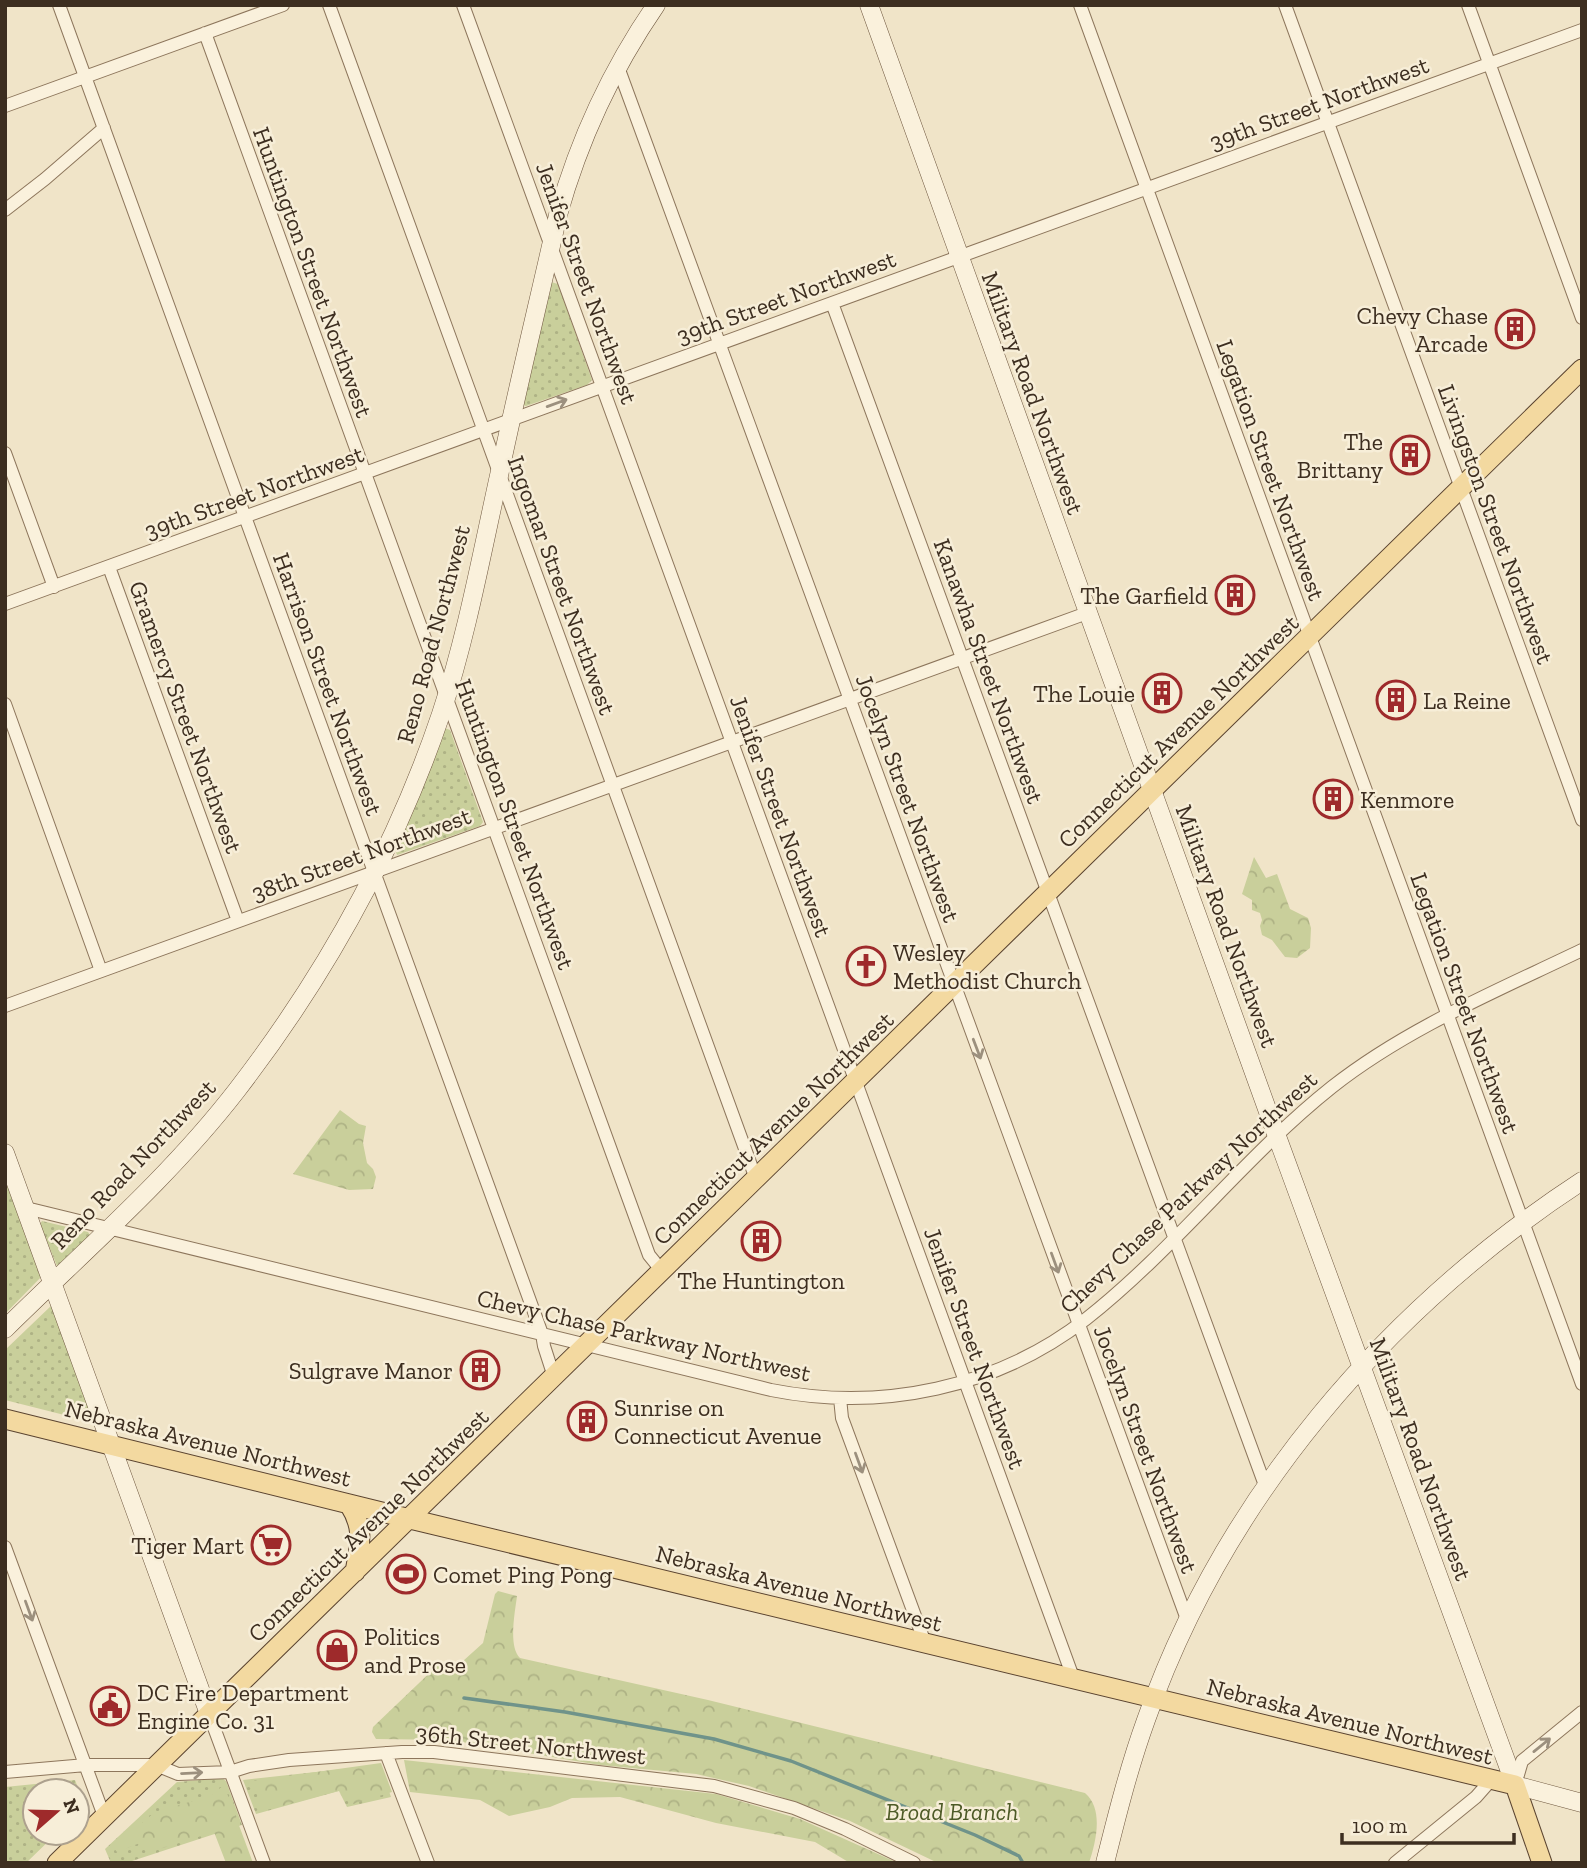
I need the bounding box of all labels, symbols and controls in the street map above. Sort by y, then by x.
street label: 39th Street Northwest [1206,50,1433,156]
street label: Huntington Street Northwest [247,123,379,421]
street label: Jenifer Street Northwest [530,158,644,408]
street label: 39th Street Northwest [673,244,900,350]
street label: Military Road Northwest [976,268,1090,518]
place label: Chevy Chase Arcade [1357,301,1488,358]
building icon: Chevy Chase Arcade [1494,308,1536,350]
street label: Legation Street Northwest [1210,336,1332,604]
street label: Livingston Street Northwest [1432,380,1560,668]
one-way arrow [545,396,567,408]
place label: The Brittany [1297,427,1384,484]
building icon: The Brittany [1389,434,1431,476]
street label: 39th Street Northwest [141,439,368,545]
street label: Ingomar Street Northwest [502,452,622,718]
street label: Reno Road Northwest [390,522,476,746]
street label: Kanawha Street Northwest [928,535,1050,807]
street label: Harrison Street Northwest [267,549,389,819]
building icon: The Garfield [1214,574,1256,616]
street label: Gramercy Street Northwest [123,577,249,857]
place label: The Garfield [1080,581,1208,610]
street label: Connecticut Avenue Northwest [1052,608,1304,854]
street label: Jocelyn Street Northwest [850,670,966,926]
building icon: The Louie [1141,672,1183,714]
street label: Huntington Street Northwest [449,675,581,973]
place label: The Louie [1033,679,1135,708]
building icon: La Reine [1375,679,1417,721]
place label: La Reine [1423,686,1511,715]
street label: Jenifer Street Northwest [724,691,838,941]
building icon: Kenmore [1312,778,1354,820]
place label: Kenmore [1360,785,1454,814]
street label: 38th Street Northwest [247,801,475,907]
street label: Military Road Northwest [1170,801,1284,1051]
street label: Legation Street Northwest [1404,869,1526,1137]
place label: Wesley Methodist Church [893,938,1082,995]
church icon: Wesley Methodist Church [845,945,887,987]
street label: Connecticut Avenue Northwest [647,1005,899,1251]
one-way arrow [972,1038,985,1060]
street label: Chevy Chase Parkway Northwest [1053,1065,1323,1319]
street label: Reno Road Northwest [45,1073,222,1255]
building icon: The Huntington [740,1220,782,1262]
street label: Jenifer Street Northwest [918,1223,1032,1473]
one-way arrow [1050,1252,1063,1274]
place label: The Huntington [677,1266,845,1295]
street label: Chevy Chase Parkway Northwest [474,1282,814,1388]
street label: Jocelyn Street Northwest [1088,1321,1204,1577]
street label: Military Road Northwest [1364,1334,1478,1584]
building icon: Sulgrave Manor [459,1349,501,1391]
place label: Sulgrave Manor [289,1356,453,1385]
street label: Nebraska Avenue Northwest [62,1393,354,1493]
place label: Sunrise on Connecticut Avenue [614,1393,822,1450]
building icon: Sunrise on Connecticut Avenue [566,1400,608,1442]
street label: Connecticut Avenue Northwest [242,1402,494,1648]
one-way arrow [854,1452,866,1474]
supermarket icon: Tiger Mart [250,1524,292,1566]
place label: Tiger Mart [131,1531,244,1560]
street label: Nebraska Avenue Northwest [653,1538,945,1638]
sports icon: Comet Ping Pong [385,1553,427,1595]
place label: Comet Ping Pong [433,1560,612,1589]
one-way arrow [24,1600,36,1622]
place label: Politics and Prose [364,1622,466,1679]
shop icon: Politics and Prose [316,1629,358,1671]
street label: Nebraska Avenue Northwest [1204,1671,1496,1771]
place label: DC Fire Department Engine Co. 31 [137,1678,349,1735]
public building icon: DC Fire Department Engine Co. 31 [89,1685,131,1727]
street label: 36th Street Northwest [415,1718,647,1771]
one-way arrow [1532,1737,1550,1752]
one-way arrow [180,1767,203,1780]
north arrow [21,1777,91,1847]
text: N [58,1796,85,1817]
park label: Broad Branch [886,1797,1018,1826]
scale bar [1342,1801,1514,1845]
text: 100 m [1352,1813,1407,1838]

